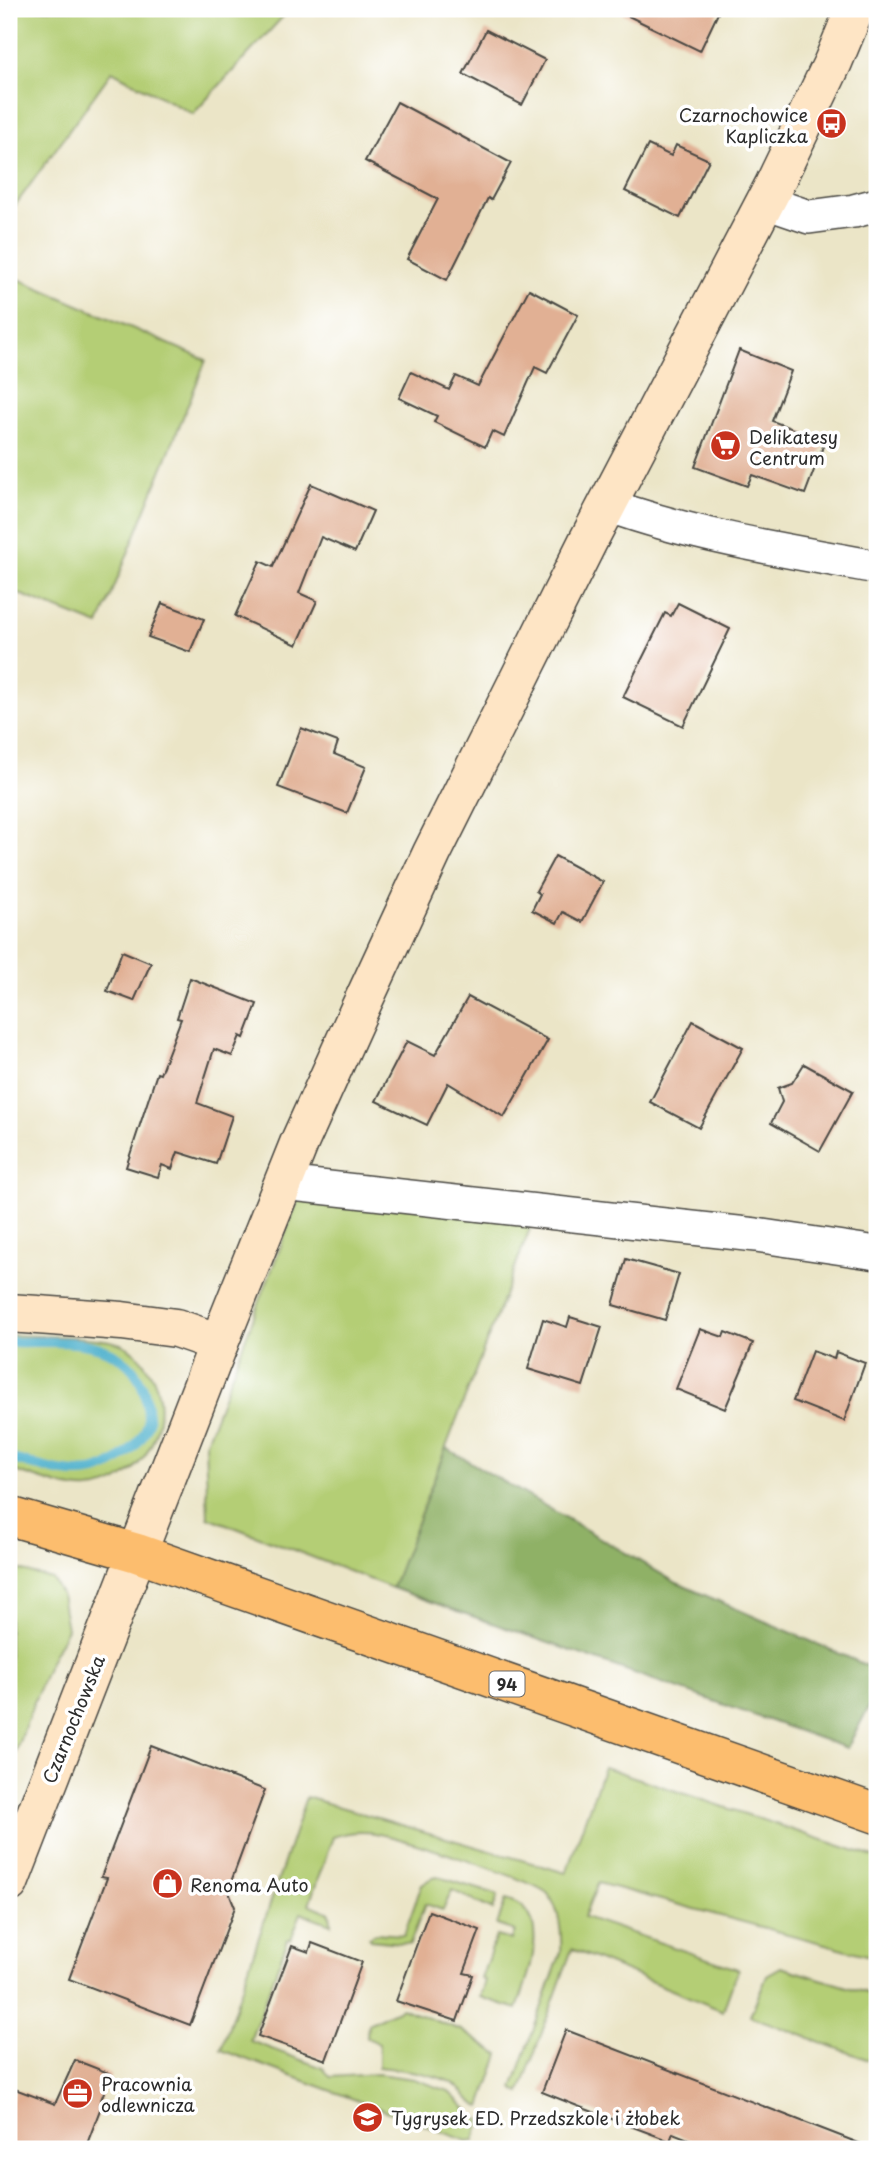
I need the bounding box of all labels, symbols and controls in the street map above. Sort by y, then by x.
place label: Czarnochowice Kapliczka [679,101,809,149]
bus stop icon: Czarnochowice Kapliczka [814,107,848,141]
place label: Delikatesy Centrum [749,423,838,471]
supermarket icon: Delikatesy Centrum [709,429,743,463]
street label: Czarnochowska [35,1650,111,1787]
road number: 94 [490,1672,524,1696]
shop icon: Renoma Auto [150,1867,184,1901]
place label: Renoma Auto [190,1871,308,1898]
place label: Pracownia odlewnicza [101,2070,196,2118]
office icon: Pracownia odlewnicza [61,2076,95,2110]
school or university icon: Tygrysek ED. Przedszkole i żłobek [351,2100,385,2134]
place label: Tygrysek ED. Przedszkole i żłobek [391,2104,680,2131]

